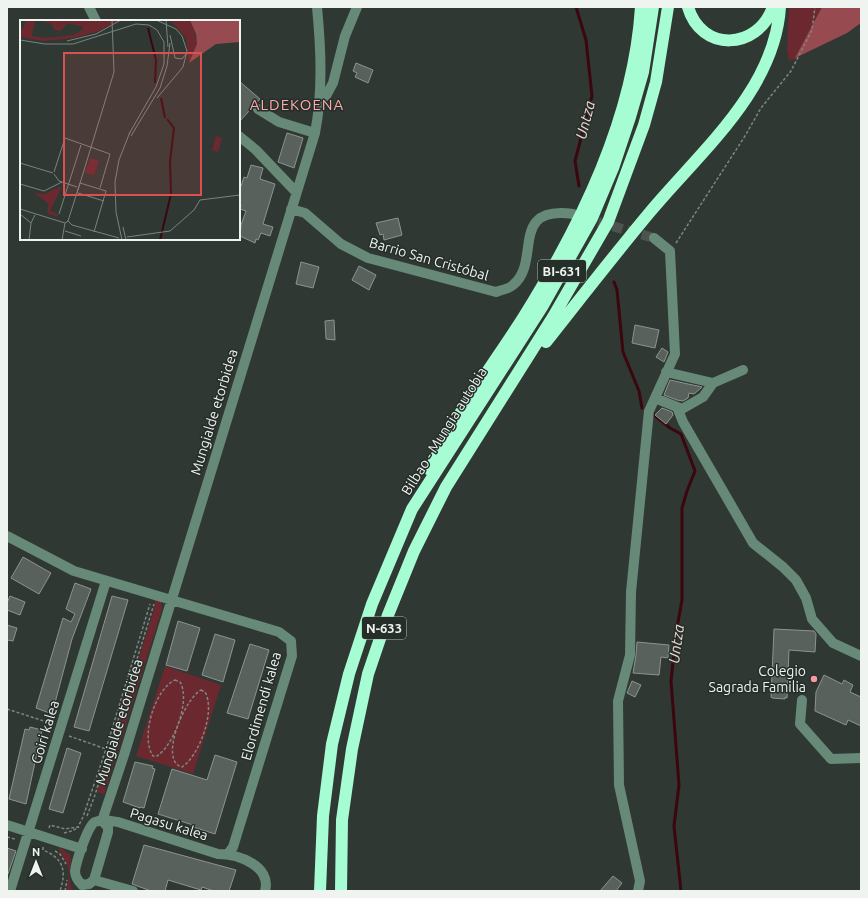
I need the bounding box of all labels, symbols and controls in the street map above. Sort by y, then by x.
inset map [20,20,240,240]
district label: ALDEKOENA [250,96,344,113]
water label: Untza [572,99,598,141]
street label: Barrio San Cristóbal [368,234,491,284]
road number: BI-631 [538,260,586,282]
street label: Mungialde etorbidea [187,347,241,477]
street label: Bilbao - Mungia autobia [398,364,490,498]
road number: N-633 [362,617,406,639]
water label: Untza [665,623,687,665]
street label: Elordimendi kalea [238,650,284,762]
street label: Mungialde etorbidea [92,657,146,787]
place label: Colegio Sagrada Familia [709,663,806,695]
marker: Colegio Sagrada Familia [809,674,819,684]
street label: Goiri kalea [28,698,62,766]
street label: Pagasu kalea [128,805,210,843]
north arrow [16,842,56,882]
text: N [32,846,40,858]

